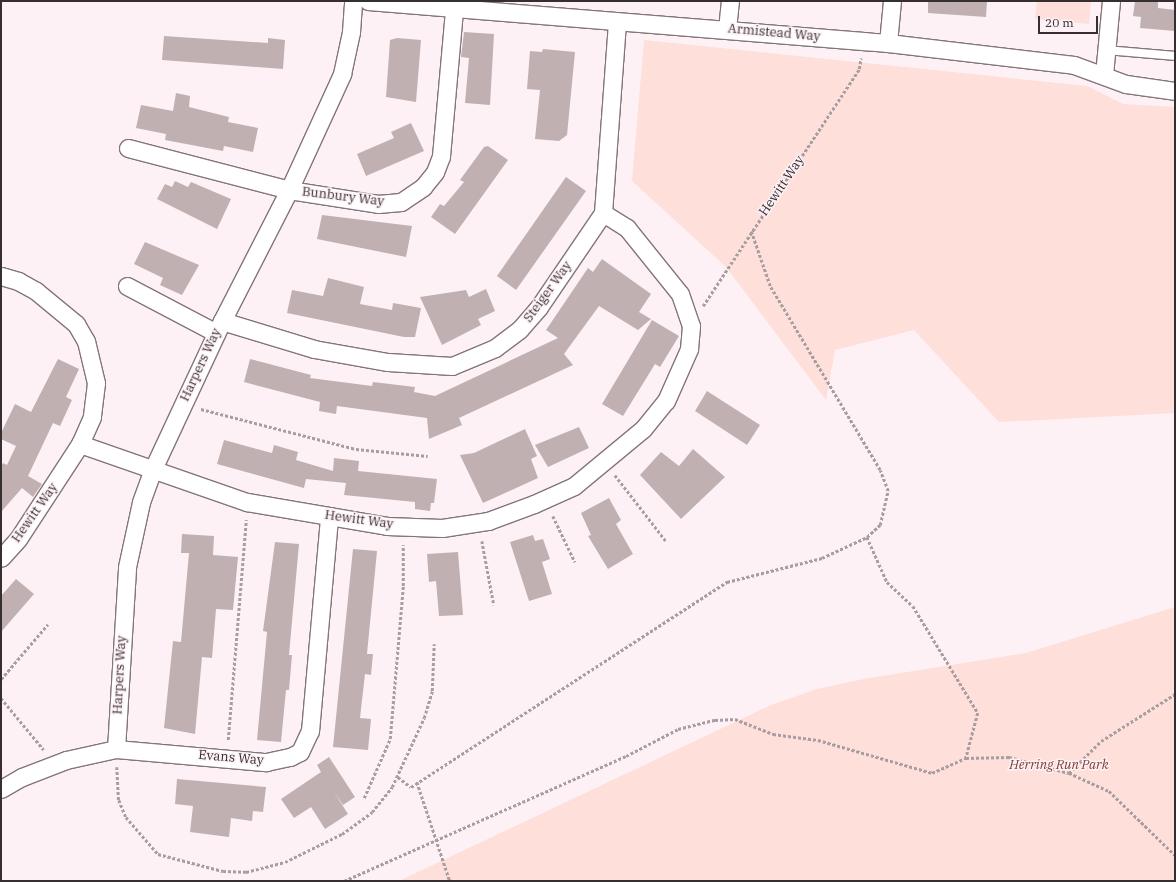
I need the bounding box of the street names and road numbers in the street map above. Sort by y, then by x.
street label: Armistead Way [727,21,821,45]
street label: Hewitt Way [756,153,808,219]
street label: Bunbury Way [301,184,385,210]
street label: Steiger Way [521,258,575,326]
street label: Harpers Way [177,326,225,404]
street label: Hewitt Way [9,480,61,546]
street label: Hewitt Way [324,507,394,533]
street label: Harpers Way [110,635,130,715]
street label: Evans Way [198,747,264,769]

